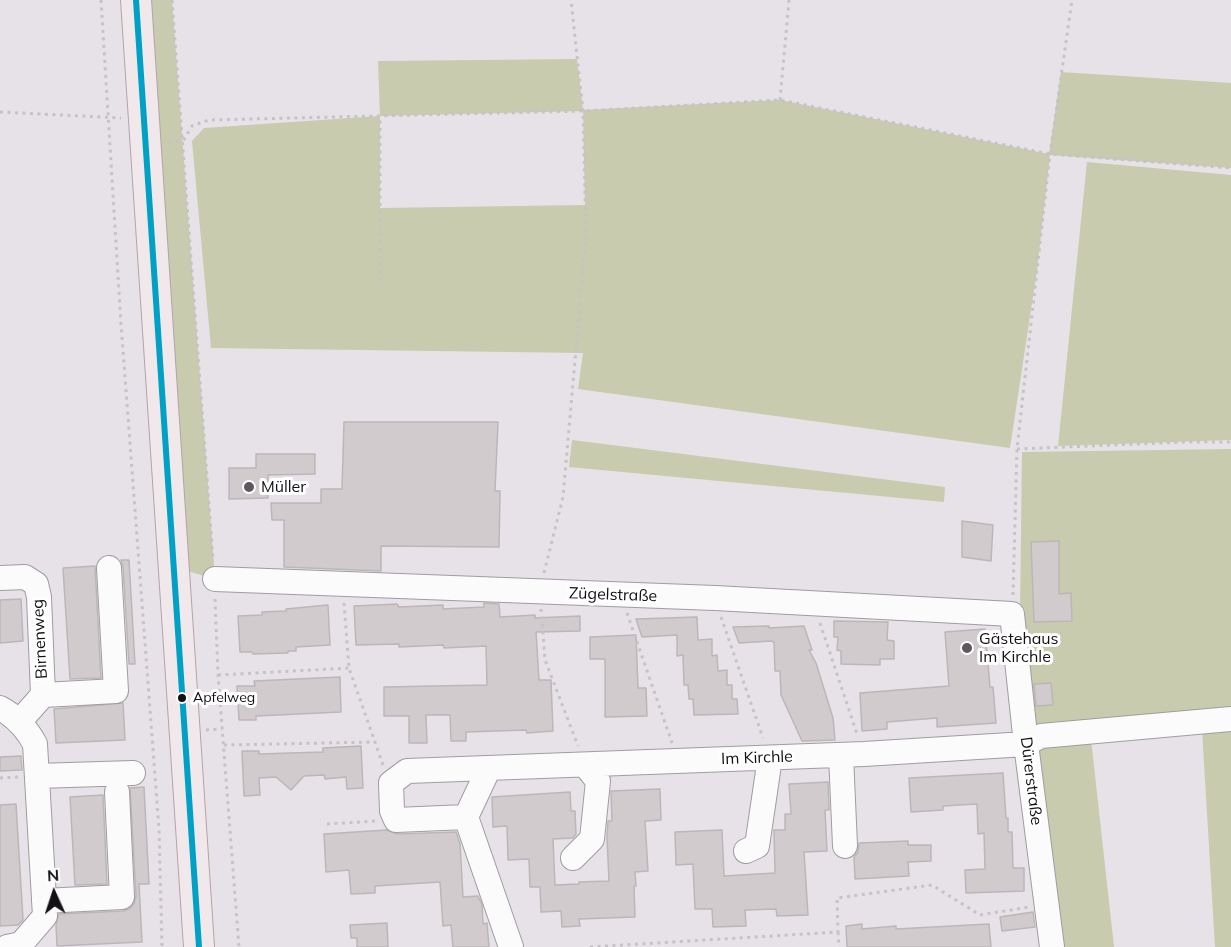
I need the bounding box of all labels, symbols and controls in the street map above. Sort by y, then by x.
place label: Müller [261,477,306,497]
marker: Müller [242,480,256,494]
street label: Zügelstraße [568,584,658,606]
street label: Birnenweg [28,599,52,679]
place label: Gästehaus Im Kirchle [979,629,1059,667]
marker: Gästehaus Im Kirchle [960,641,974,655]
place label: Apfelweg [193,690,255,706]
marker: Apfelweg [176,692,188,704]
street label: Dürerstraße [1016,736,1046,826]
street label: Im Kirchle [721,747,793,769]
north arrow [24,863,84,923]
text: N [46,865,60,885]

